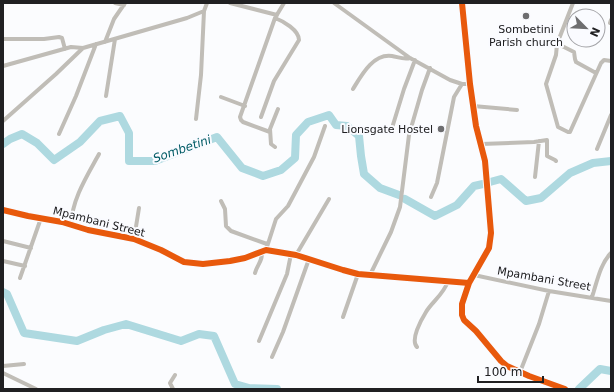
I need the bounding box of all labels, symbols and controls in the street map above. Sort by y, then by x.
north arrow [566,8,606,48]
marker: Sombetini Parish church [521,11,531,21]
place label: Sombetini Parish church [489,23,563,49]
text: N [587,25,602,39]
place label: Lionsgate Hostel [341,123,433,136]
marker: Lionsgate Hostel [436,124,446,134]
water label: Sombetini [151,132,214,165]
street label: Mpambani Street [52,204,147,240]
street label: Mpambani Street [496,264,592,294]
scale bar [478,358,543,384]
text: 100 m [484,365,522,379]

